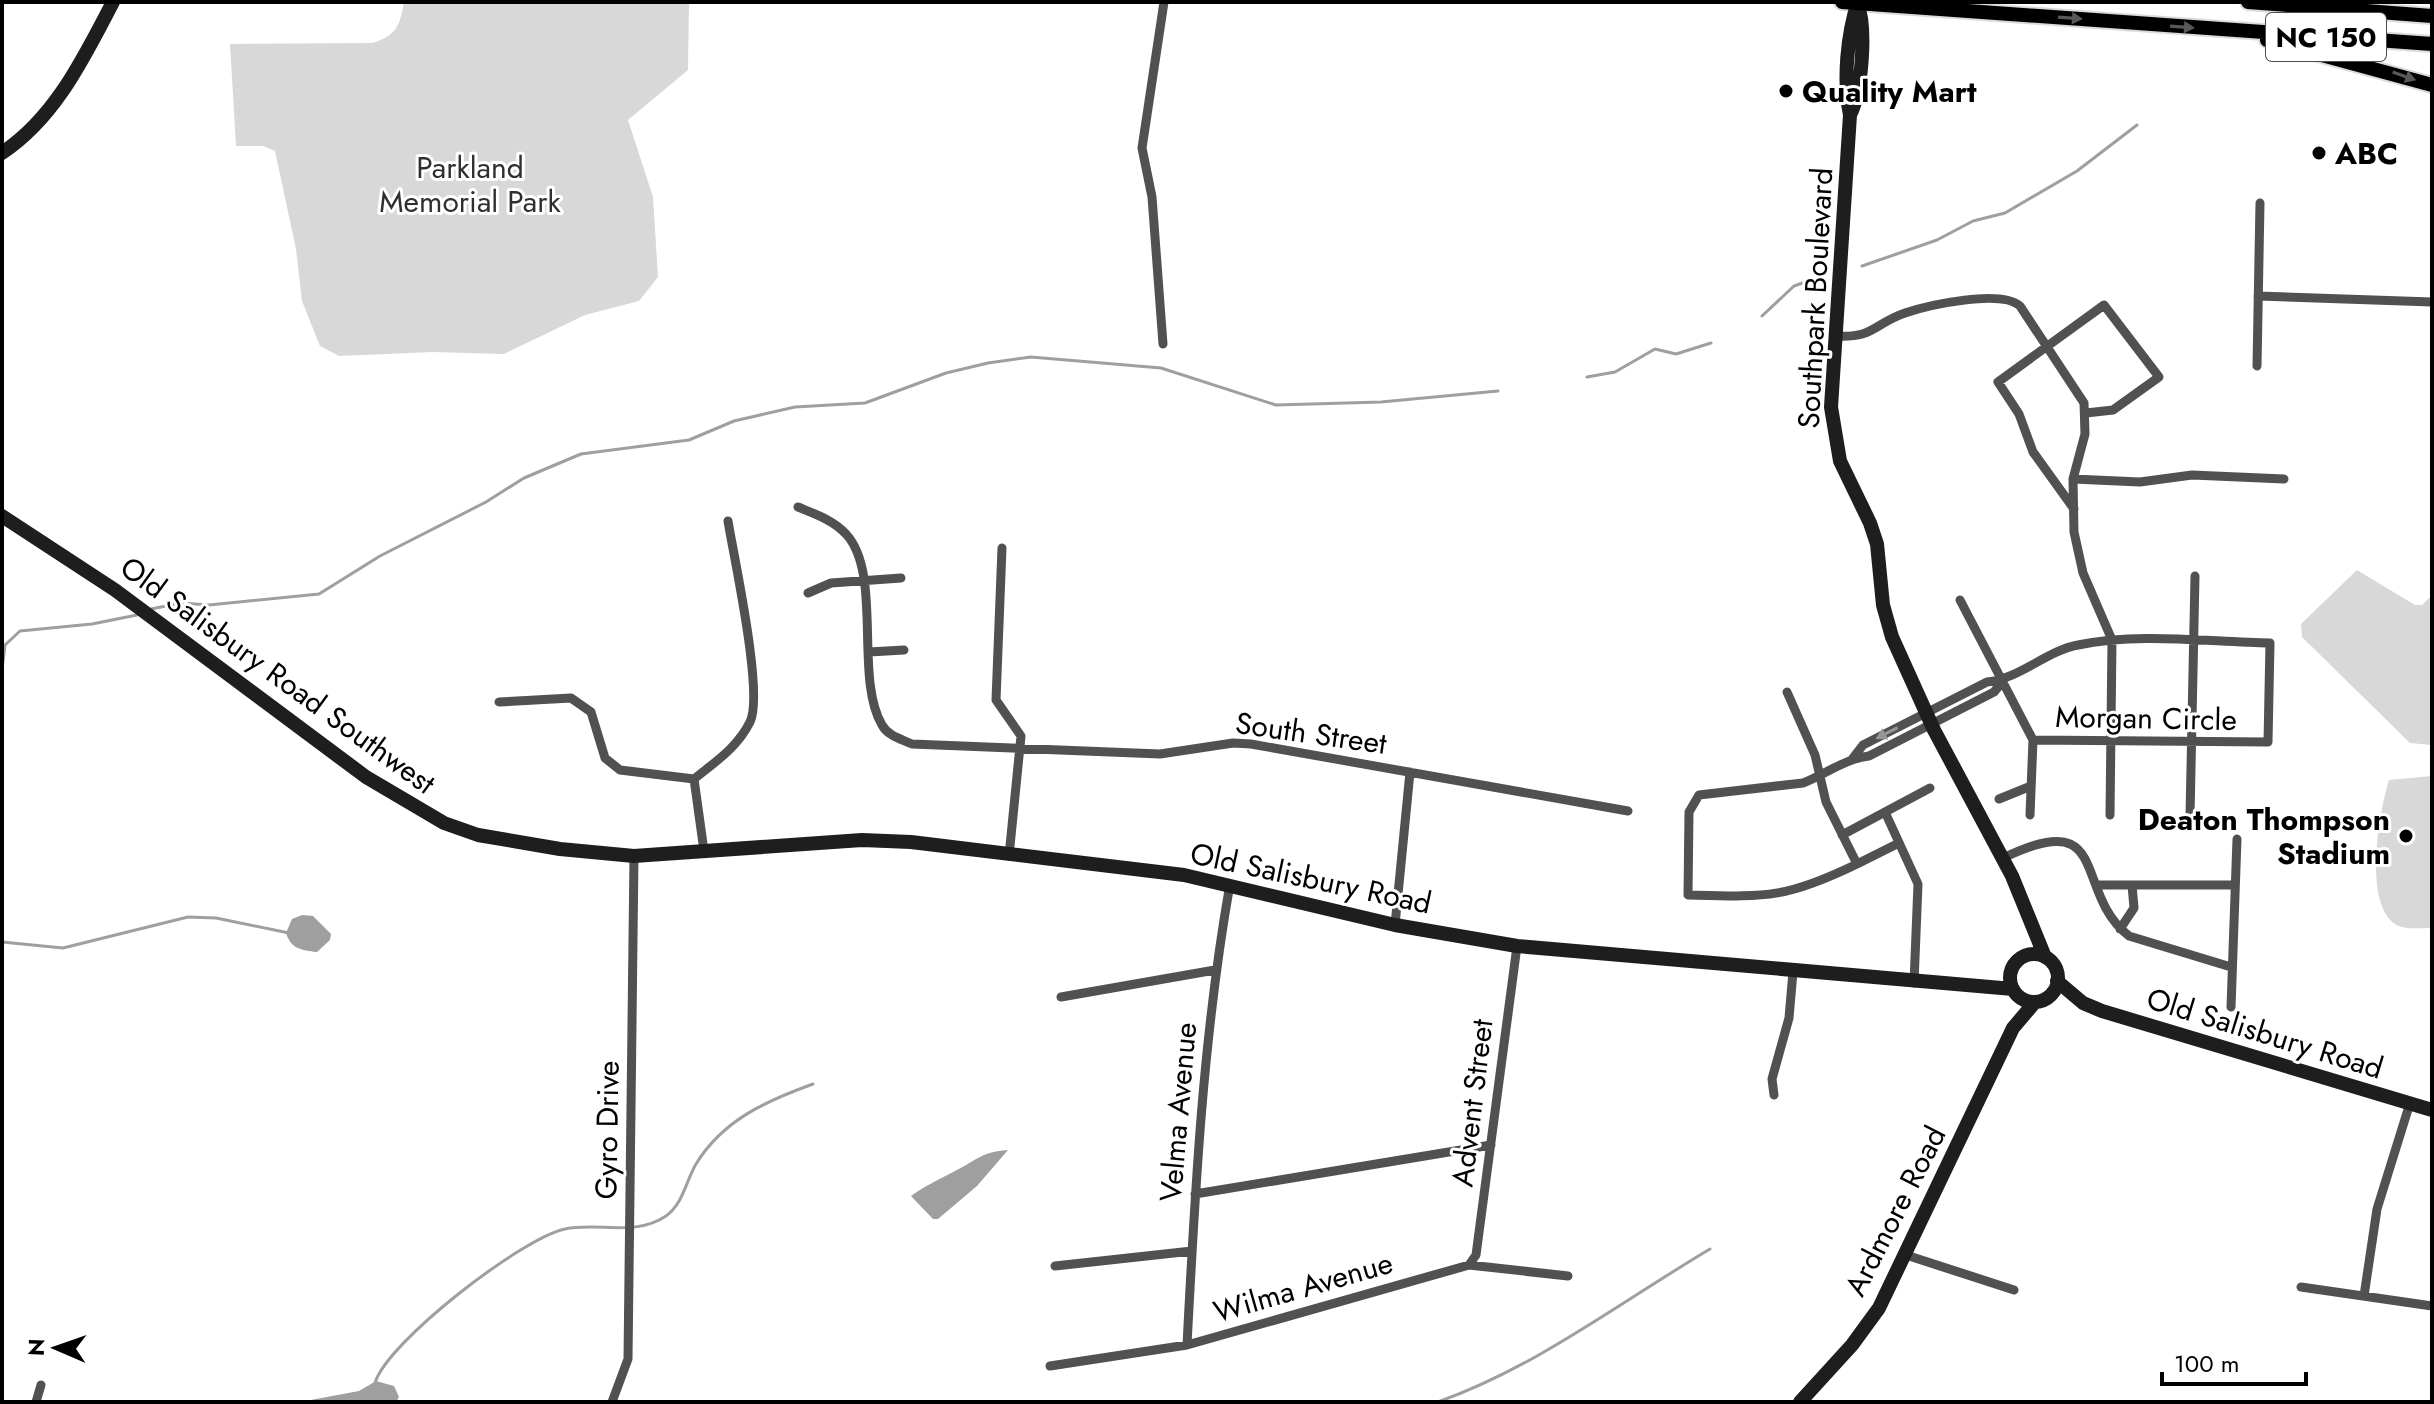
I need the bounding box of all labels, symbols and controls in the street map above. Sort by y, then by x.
one-way arrow [2058,12,2083,25]
road number: NC 150 [2266,13,2386,61]
one-way arrow [2170,21,2195,34]
place label: Quality Mart [1802,70,1977,113]
one-way arrow [2392,70,2416,82]
marker: Quality Mart [1777,82,1795,100]
place label: ABC [2334,132,2398,175]
marker: ABC [2310,144,2328,162]
park label: Parkland Memorial Park [379,146,561,223]
street label: Southpark Boulevard [1787,166,1843,430]
street label: Old Salisbury Road Southwest [111,546,445,805]
street label: Morgan Circle [2055,695,2237,741]
street label: South Street [1233,701,1390,765]
one-way arrow [1876,726,1899,739]
place label: Deaton Thompson Stadium [2138,798,2390,875]
marker: Deaton Thompson Stadium [2397,827,2415,845]
street label: Old Salisbury Road [1187,831,1435,925]
street label: Old Salisbury Road [2141,977,2389,1089]
street label: Advent Street [1440,1016,1504,1189]
street label: Velma Avenue [1149,1020,1207,1204]
street label: Gyro Drive [584,1060,630,1200]
street label: Ardmore Road [1834,1118,1956,1304]
street label: Wilma Avenue [1208,1241,1398,1333]
north arrow [16,1308,96,1388]
scale bar [2162,1336,2306,1386]
text: N [20,1338,52,1357]
text: 100 m [2174,1346,2240,1381]

